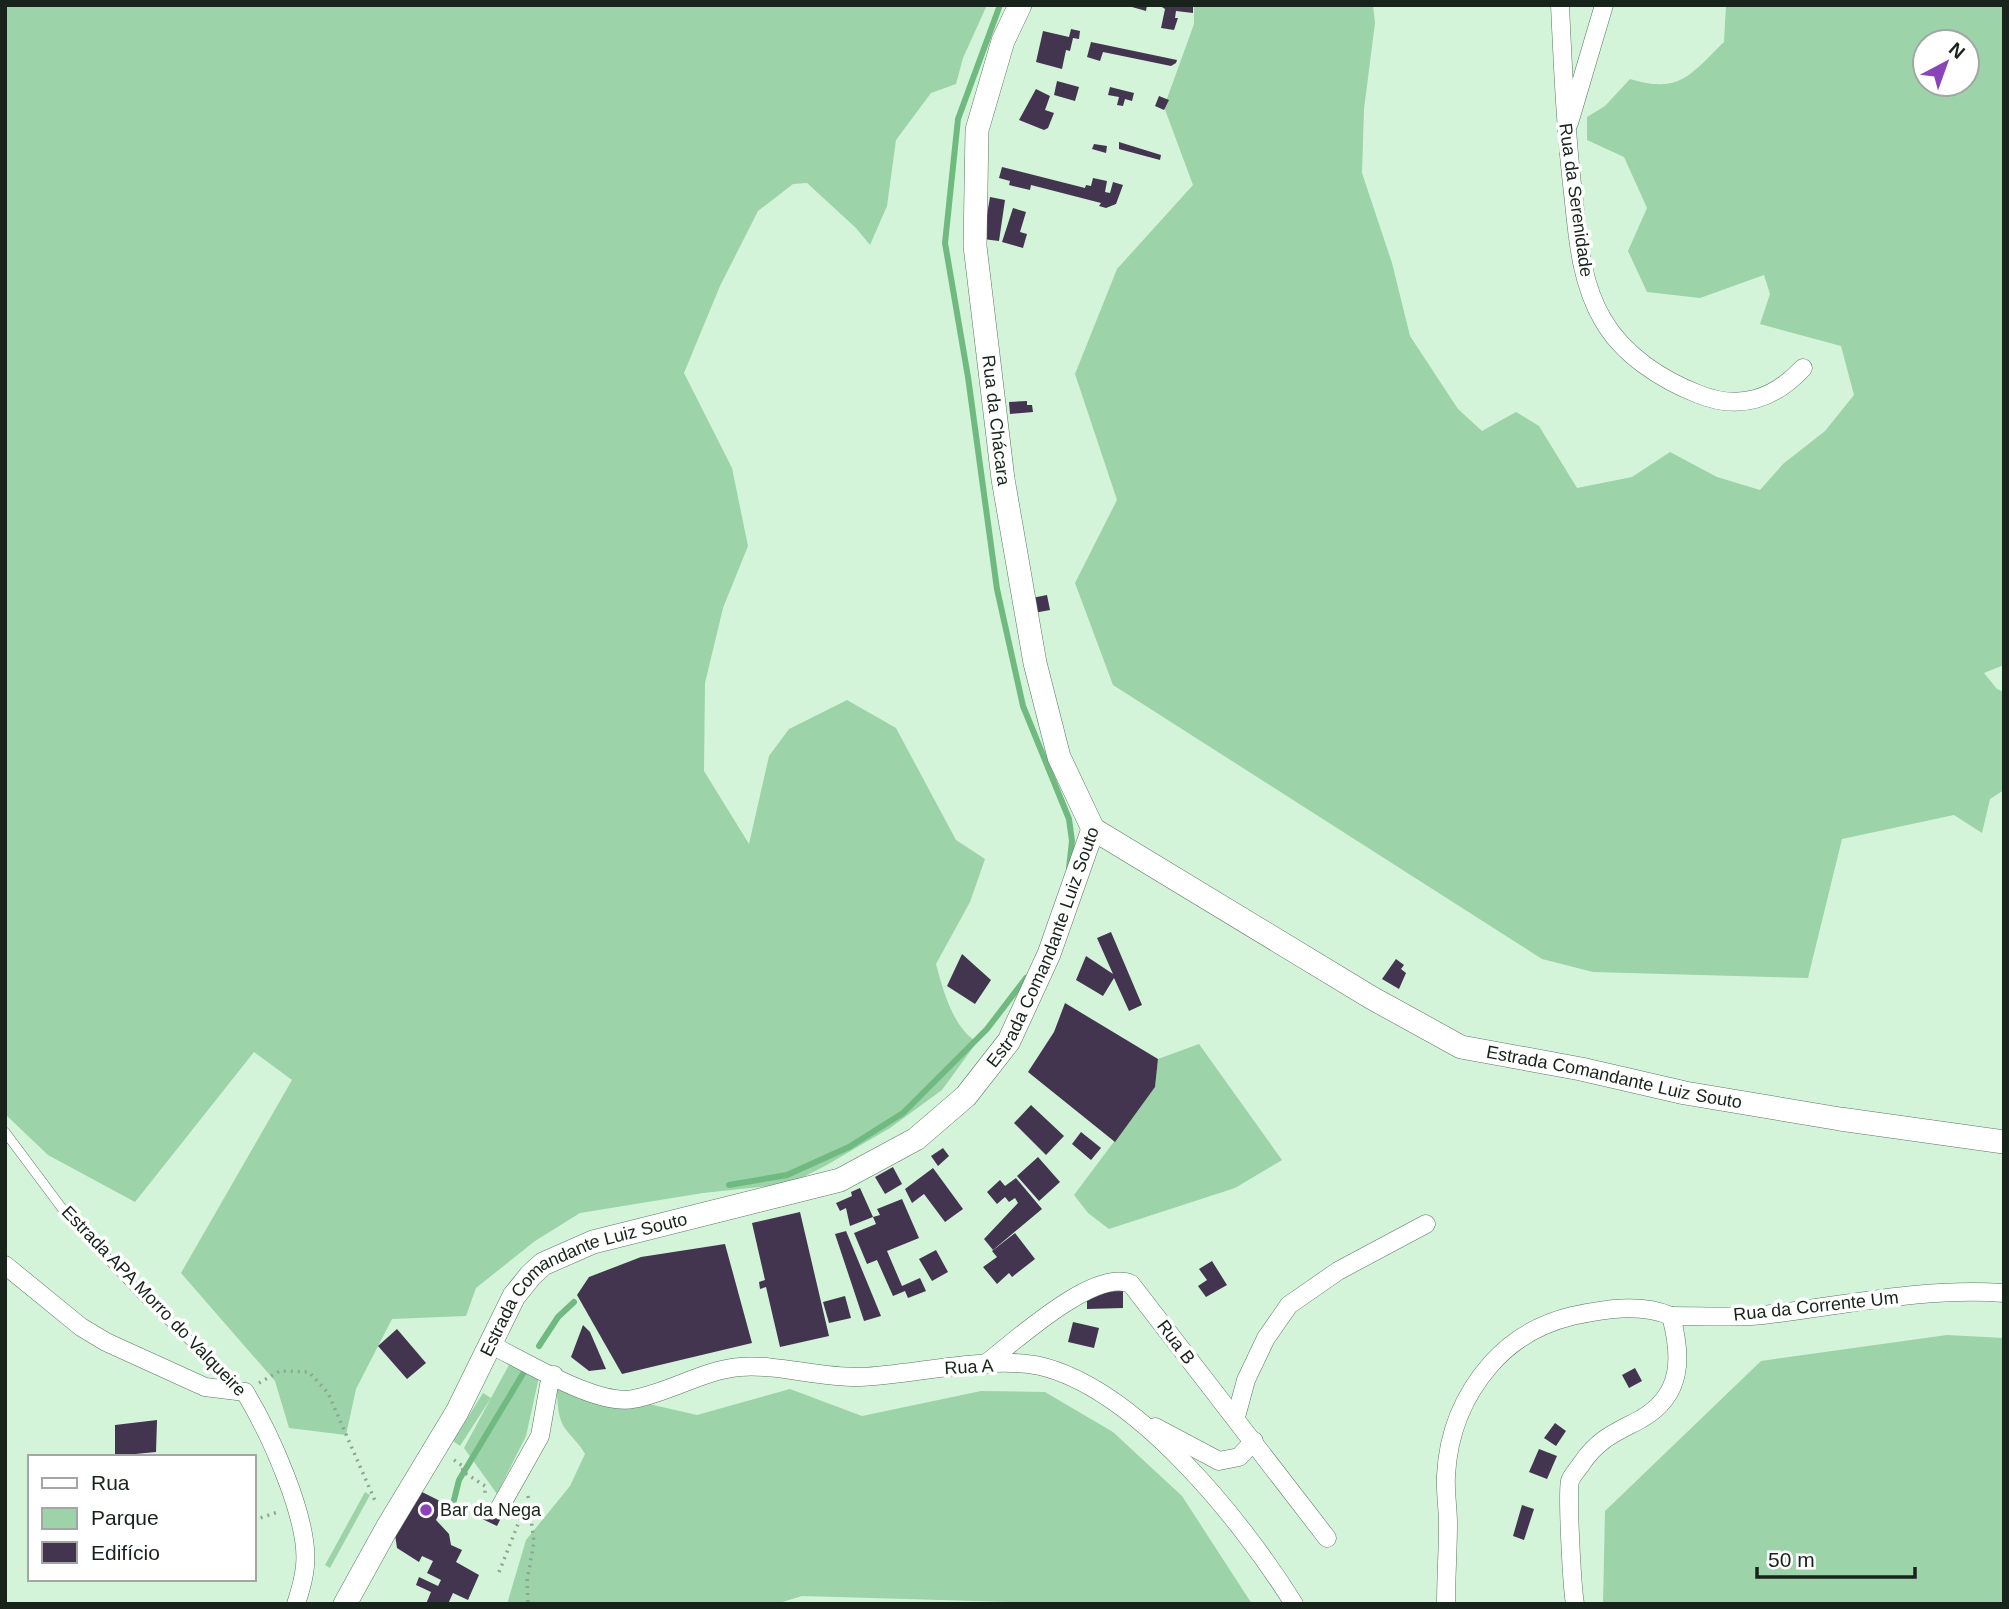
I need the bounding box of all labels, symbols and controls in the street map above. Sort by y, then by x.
north arrow [1911,28,1981,98]
text: N [1945,38,1969,63]
street label: Rua da Serenidade [1555,122,1597,278]
street label: Rua da Chácara [978,354,1014,488]
street label: Estrada Comandante Luiz Souto [982,824,1103,1071]
street label: Estrada Comandante Luiz Souto [1485,1042,1744,1112]
street label: Estrada APA Morro do Valqueire [58,1202,250,1400]
street label: Estrada Comandante Luiz Souto [476,1209,689,1359]
street label: Rua da Corrente Um [1732,1287,1900,1325]
street label: Rua B [1153,1316,1199,1368]
street label: Rua A [944,1356,994,1378]
legend [28,1455,256,1581]
text: Rua [91,1471,130,1494]
place label: Bar da Nega [440,1500,542,1520]
marker: Bar da Nega [418,1502,434,1518]
text: Parque [91,1506,159,1529]
scale bar [1757,1536,1914,1580]
text: Edifício [91,1541,160,1564]
text: 50 m [1768,1548,1815,1571]

